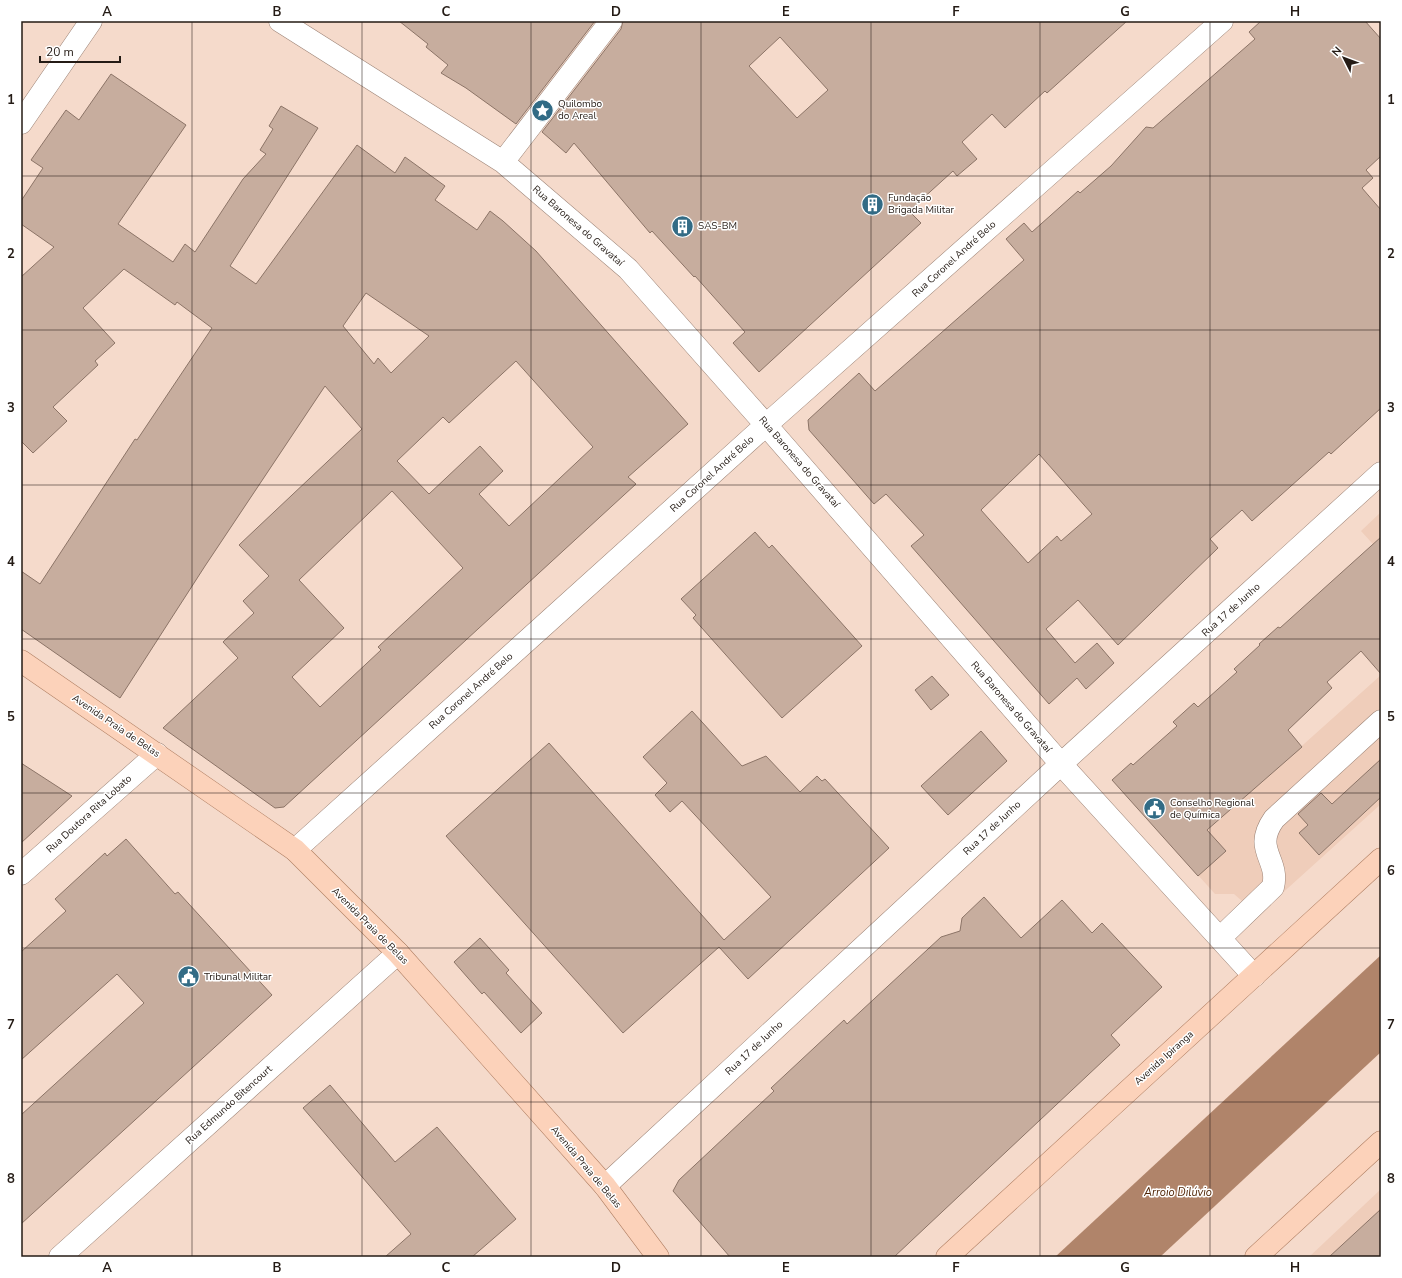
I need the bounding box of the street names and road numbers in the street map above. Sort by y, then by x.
street label: Rua Baronesa do Gravataí [529,183,627,270]
street label: Rua Coronel André Belo [909,217,999,300]
street label: Rua Baronesa do Gravataí [756,413,843,511]
street label: Rua Coronel André Belo [667,432,757,515]
street label: Rua 17 de Junho [1199,580,1264,640]
street label: Rua Coronel André Belo [426,649,516,732]
street label: Rua Baronesa do Gravataí [968,658,1055,756]
street label: Avenida Praia de Belas [69,691,163,761]
street label: Rua Doutora Rita Lobato [43,771,135,856]
street label: Rua 17 de Junho [960,797,1024,858]
street label: Avenida Praia de Belas [329,885,412,968]
street label: Rua 17 de Junho [722,1017,786,1078]
street label: Avenida Ipiranga [1131,1028,1197,1088]
street label: Rua Edmundo Bitencourt [183,1062,276,1148]
street label: Avenida Praia de Belas [547,1123,625,1211]

